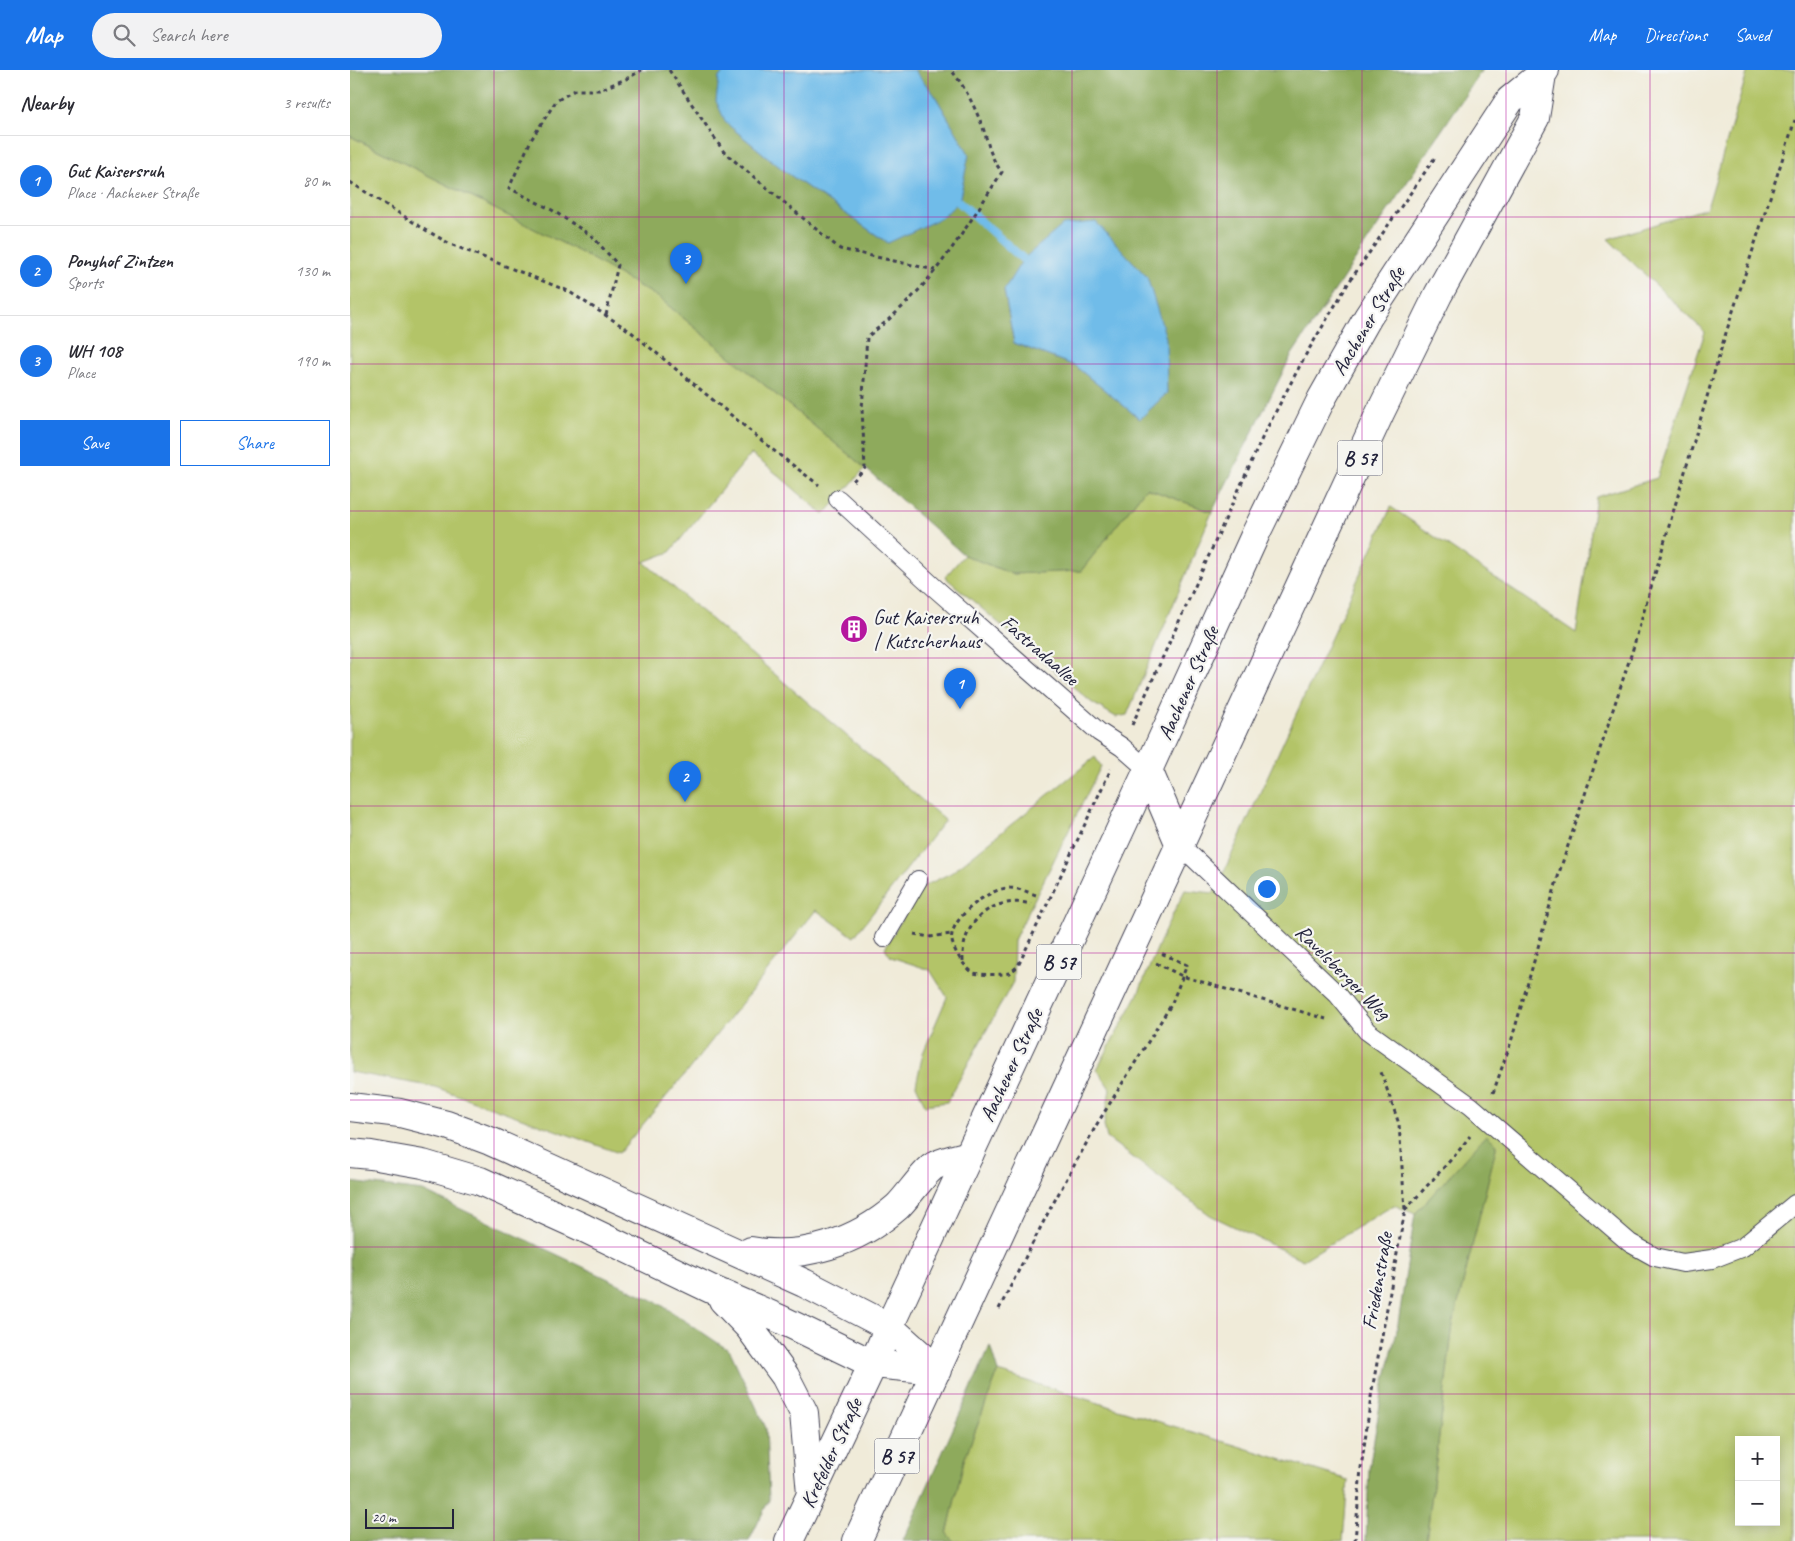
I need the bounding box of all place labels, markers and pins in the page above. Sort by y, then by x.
pin: 3 [670,243,702,284]
place label: Gut Kaisersruh | Kutscherhaus [873,604,983,654]
building icon: Gut Kaisersruh | Kutscherhaus [839,614,869,644]
pin: 1 [944,668,976,709]
pin: 2 [669,761,701,802]

